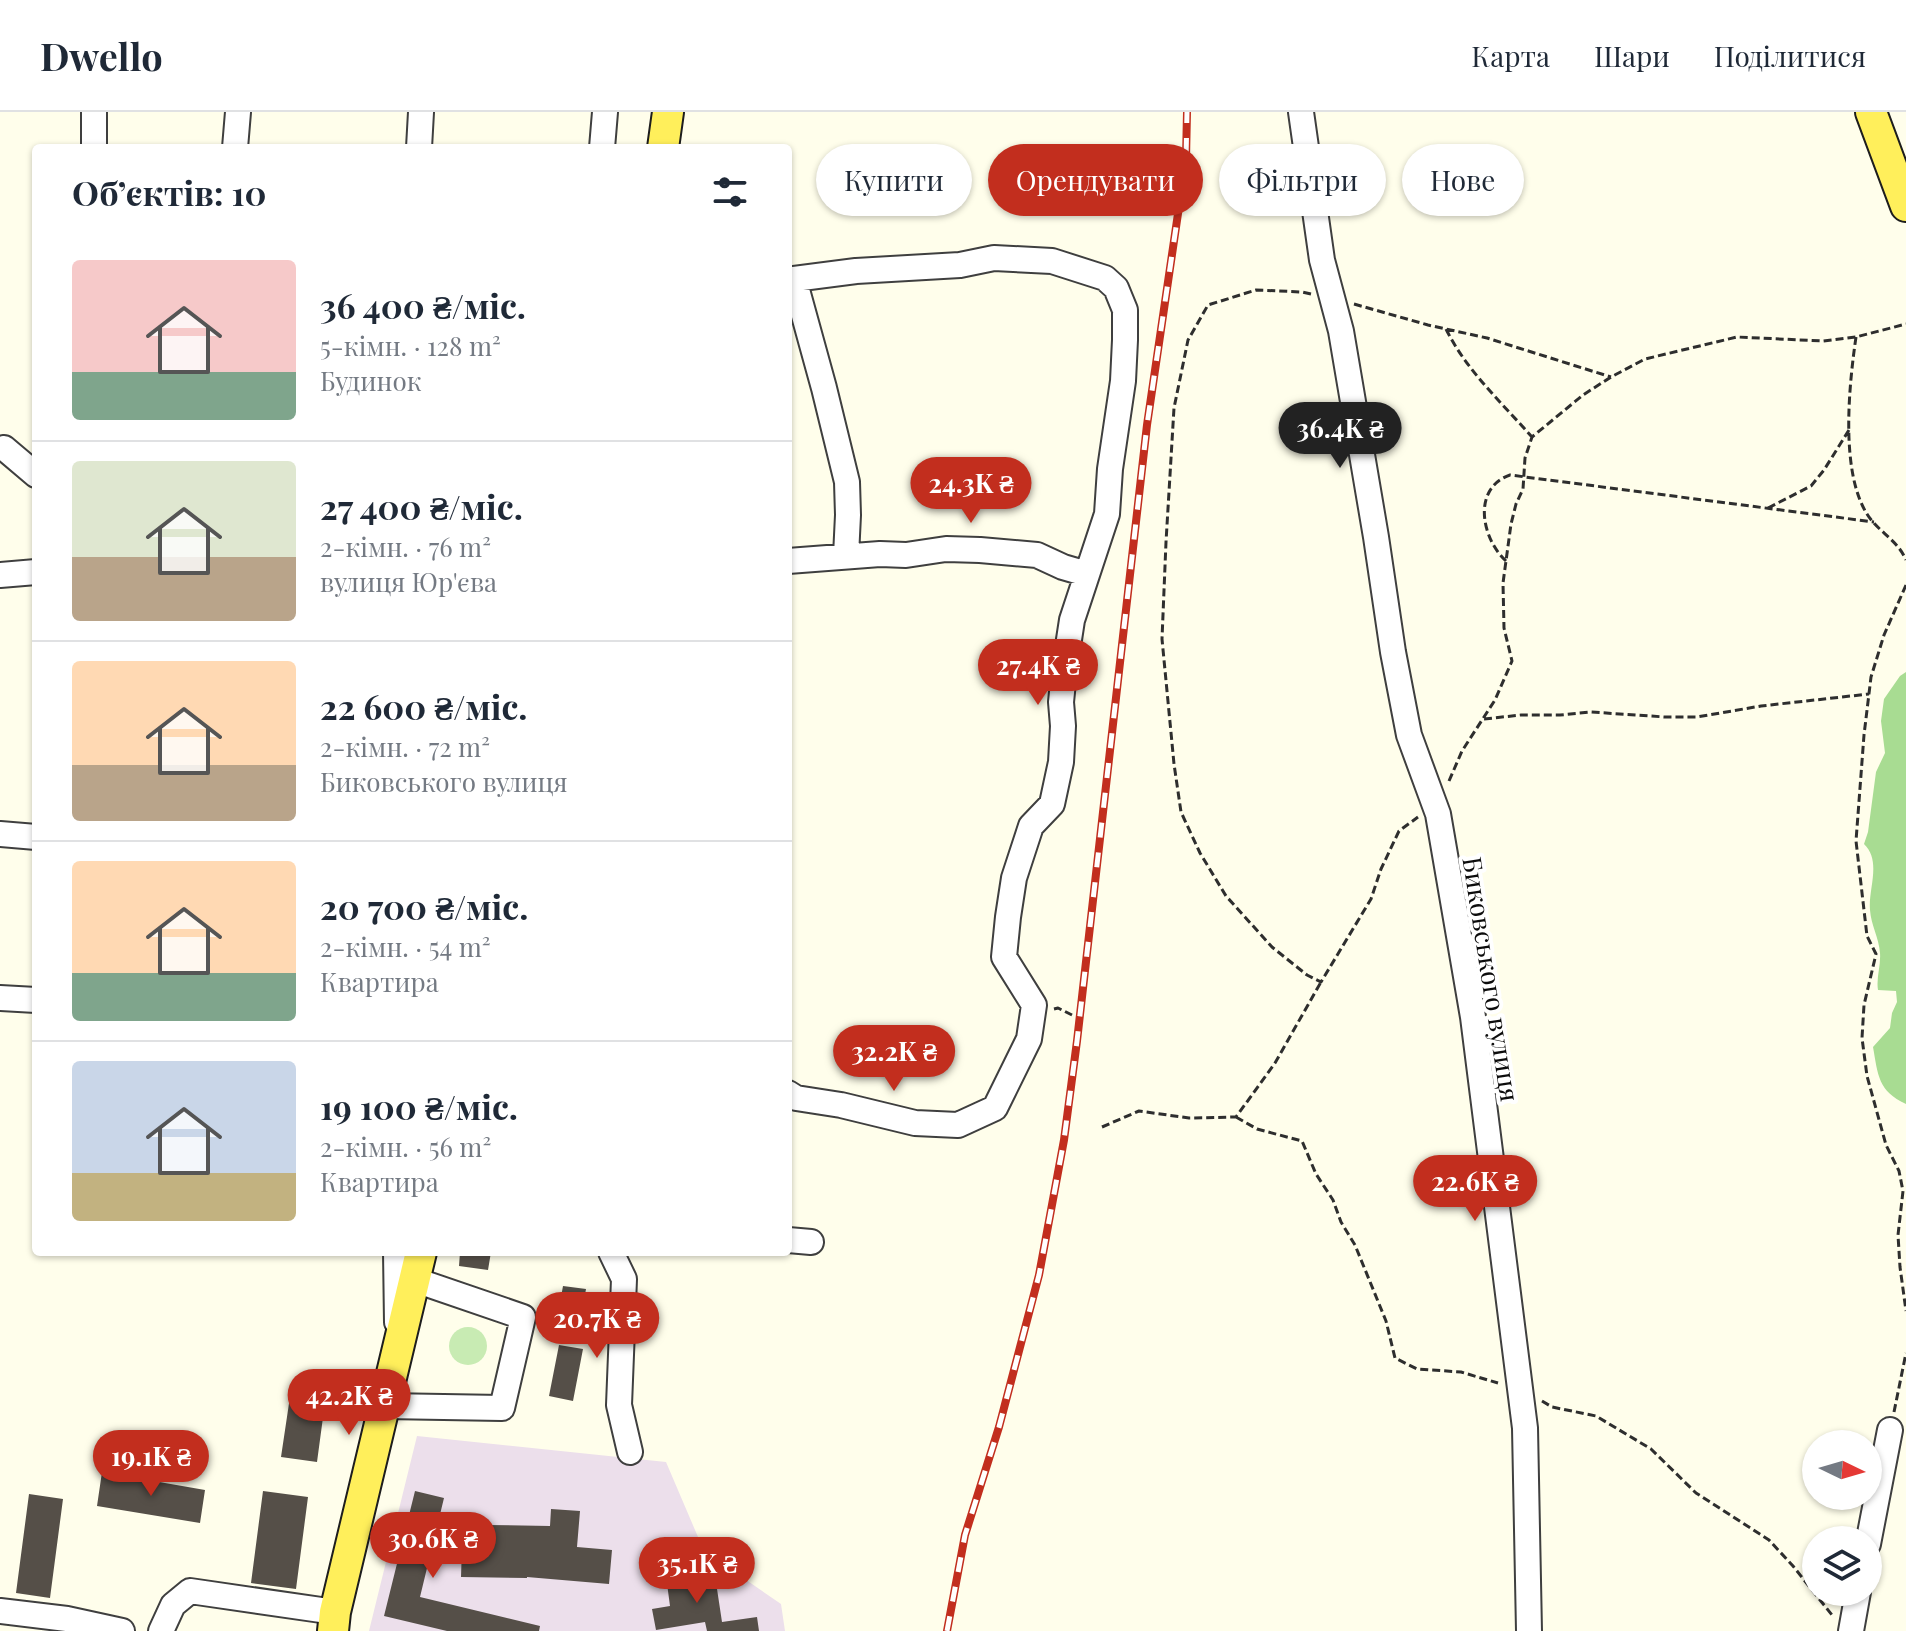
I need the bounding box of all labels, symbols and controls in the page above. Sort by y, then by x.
text: Dwello [40,30,163,81]
text: Карта [1471,37,1550,74]
text: Шари [1594,37,1670,74]
text: Поділитися [1714,37,1866,74]
chip: Купити [816,144,972,216]
chip: Орендувати [988,144,1203,216]
chip: Фільтри [1219,144,1386,216]
chip: Нове [1402,144,1524,216]
text: Об’єктів: 10 [72,169,266,215]
icon: filters [708,170,752,214]
text: 36 400 ₴/міс. [320,282,526,328]
icon: home [136,292,232,388]
text: 5-кімн. · 128 m² [320,328,501,363]
text: Будинок [320,363,422,398]
pin: 36.4K ₴ [1266,402,1414,470]
text: 36.4K ₴ [1297,410,1383,445]
pin: 24.3K ₴ [897,457,1045,525]
text: 24.3K ₴ [928,465,1014,500]
text: 27 400 ₴/міс. [320,483,523,529]
icon: home [136,493,232,589]
text: 2-кімн. · 76 m² [320,529,491,564]
text: вулиця Юр'єва [320,564,497,599]
pin: 27.4K ₴ [964,639,1112,707]
text: 27.4K ₴ [996,647,1080,682]
text: 22 600 ₴/міс. [320,683,527,729]
icon: home [136,693,232,789]
text: 2-кімн. · 72 m² [320,729,490,764]
text: Биковського вулиця [320,764,568,799]
street label: Биковського вулиця [1455,854,1529,1104]
text: 20 700 ₴/міс. [320,883,528,929]
icon: home [136,893,232,989]
text: 2-кімн. · 54 m² [320,929,491,964]
text: Квартира [320,964,439,999]
pin: 32.2K ₴ [820,1025,968,1093]
text: 32.2K ₴ [851,1033,937,1068]
text: 19 100 ₴/міс. [320,1083,518,1129]
icon: home [136,1093,232,1189]
text: 2-кімн. · 56 m² [320,1129,491,1164]
pin: 22.6K ₴ [1401,1155,1549,1223]
text: 22.6K ₴ [1431,1163,1519,1198]
text: Квартира [320,1164,439,1199]
pin: 20.7K ₴ [523,1292,671,1360]
text: 20.7K ₴ [553,1300,641,1335]
pin: 42.2K ₴ [275,1369,423,1437]
text: 42.2K ₴ [306,1377,392,1412]
pin: 19.1K ₴ [77,1430,225,1498]
north arrow [1802,1430,1882,1510]
map controls [1802,1430,1882,1606]
text: 19.1K ₴ [111,1438,191,1473]
pin: 30.6K ₴ [359,1512,507,1580]
text: 30.6K ₴ [388,1520,478,1555]
button: layers [1802,1526,1882,1606]
pin: 35.1K ₴ [623,1537,771,1605]
text: 35.1K ₴ [657,1545,737,1580]

